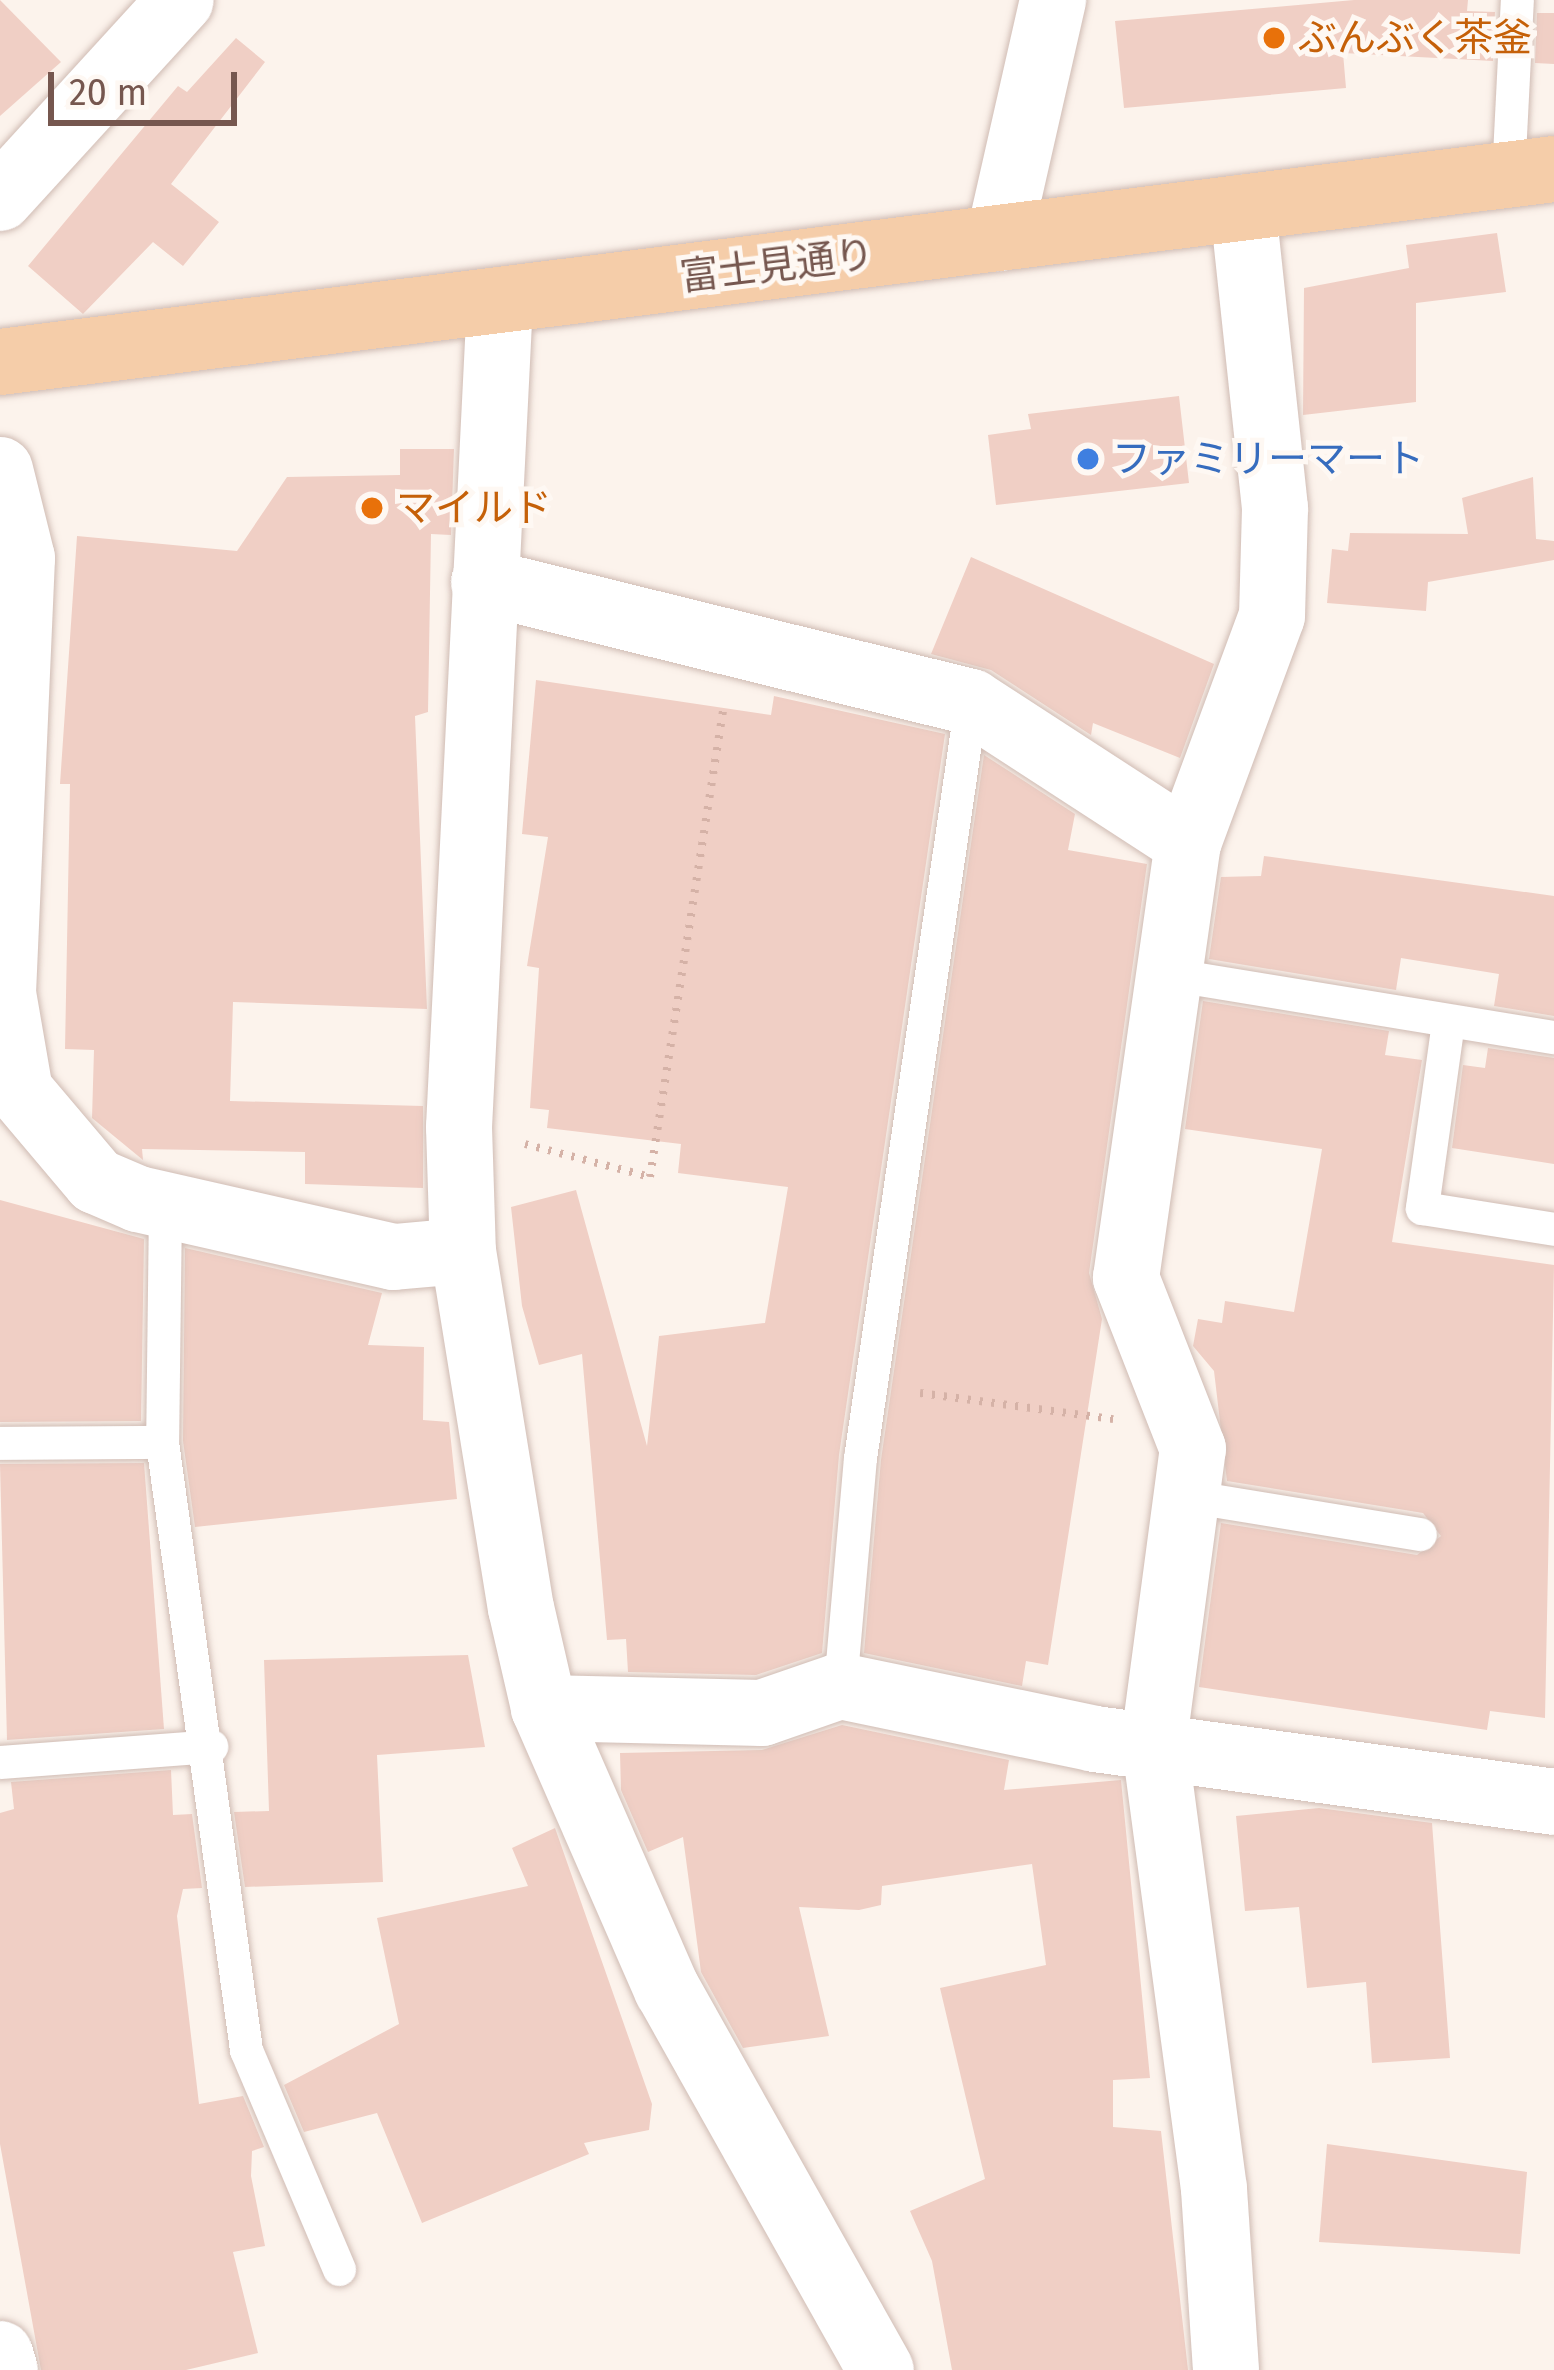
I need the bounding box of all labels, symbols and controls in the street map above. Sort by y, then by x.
place label: ぶんぶく茶釜 [1298,15,1532,61]
marker: ぶんぶく茶釜 [1261,25,1287,51]
scale bar [54,48,243,122]
text: 20 m [69,71,147,115]
street label: 富士見通り [677,231,877,301]
place label: ファミリーマート [1112,436,1424,482]
marker: ファミリーマート [1075,446,1101,472]
place label: マイルド [396,485,552,531]
marker: マイルド [359,495,385,521]

